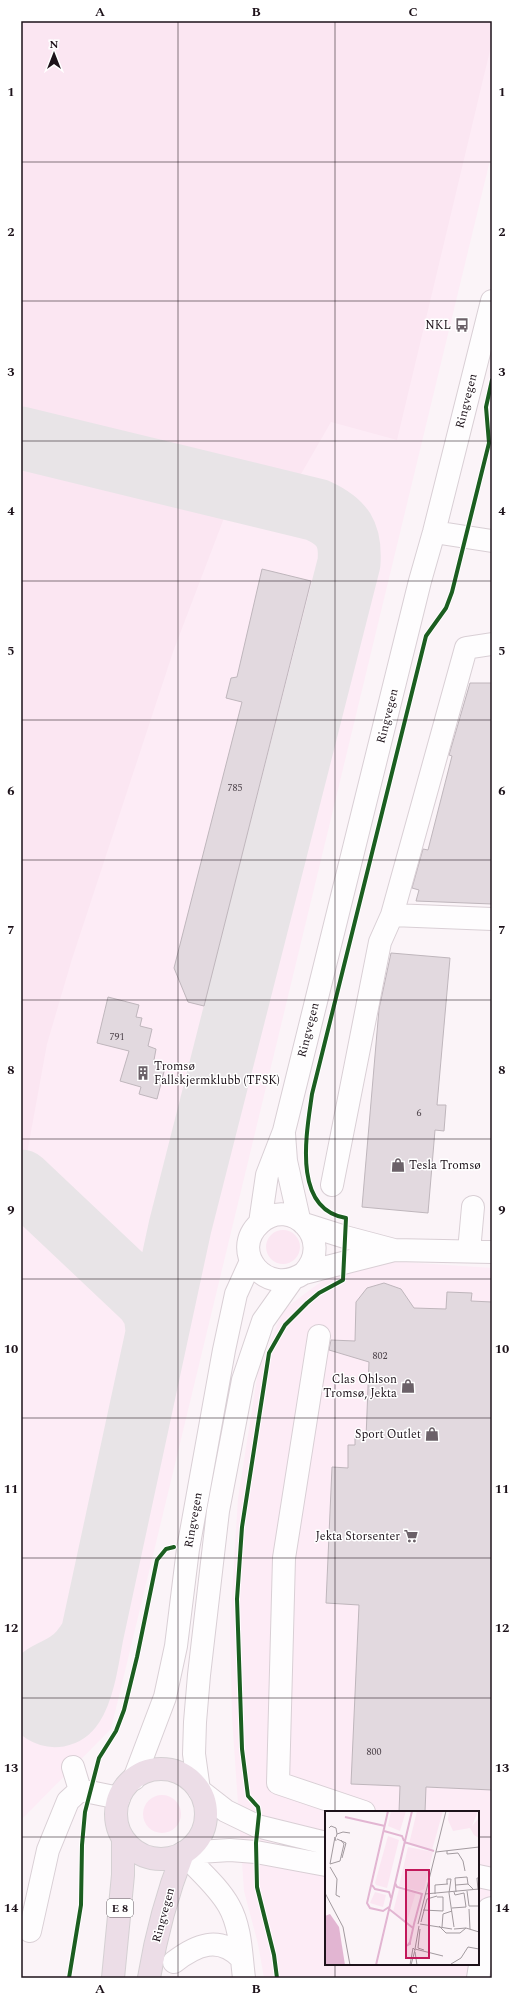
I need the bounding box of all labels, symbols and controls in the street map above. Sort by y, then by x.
text: A [95,2,105,22]
text: B [251,2,261,22]
text: C [408,2,418,22]
north arrow [34,34,74,74]
text: N [50,36,59,53]
text: 1 [7,82,15,102]
text: 1 [498,82,506,102]
text: 2 [7,222,15,242]
text: 2 [498,222,506,242]
place label: NKL [425,316,451,335]
bus stop icon: NKL [454,317,470,333]
text: 3 [7,362,15,382]
text: 3 [498,362,506,382]
street label: Ringvegen [450,372,482,431]
text: 4 [7,501,15,521]
text: 4 [498,501,506,521]
text: 5 [7,641,15,661]
text: 5 [498,641,506,661]
street label: Ringvegen [371,687,403,746]
house number: 785 [228,780,243,796]
text: 6 [7,781,15,801]
text: 6 [498,781,506,801]
text: 7 [7,920,15,940]
text: 7 [498,920,506,940]
street label: Ringvegen [292,1001,324,1060]
house number: 791 [110,1029,125,1045]
place label: Tromsø Fallskjermklubb (TFSK) [154,1057,280,1090]
text: 8 [7,1060,15,1080]
text: 8 [498,1060,506,1080]
building icon: Tromsø Fallskjermklubb (TFSK) [135,1065,151,1081]
house number: 6 [417,1105,422,1121]
place label: Tesla Tromsø [409,1156,481,1175]
shop icon: Tesla Tromsø [390,1157,406,1173]
text: 9 [7,1200,15,1220]
text: 9 [498,1200,506,1220]
text: 10 [4,1339,18,1359]
text: 10 [495,1339,509,1359]
house number: 802 [373,1348,388,1364]
place label: Clas Ohlson Tromsø, Jekta [323,1370,397,1403]
shop icon: Clas Ohlson Tromsø, Jekta [400,1378,416,1394]
place label: Sport Outlet [355,1425,421,1444]
shop icon: Sport Outlet [424,1426,440,1442]
text: 11 [4,1479,18,1499]
text: 11 [495,1479,509,1499]
street label: Ringvegen [179,1491,208,1549]
place label: Jekta Storsenter [315,1527,400,1546]
supermarket icon: Jekta Storsenter [403,1528,419,1544]
text: 12 [4,1618,18,1638]
text: 12 [495,1618,509,1638]
house number: 800 [367,1744,382,1760]
text: 13 [4,1758,18,1778]
text: 13 [495,1758,509,1778]
inset map [325,1811,479,1965]
street label: Ringvegen [147,1886,180,1945]
text: 14 [4,1898,19,1918]
text: 14 [495,1898,510,1918]
road number: E 8 [107,1899,133,1917]
text: A [95,1979,105,1999]
text: B [251,1979,261,1999]
text: C [408,1979,418,1999]

